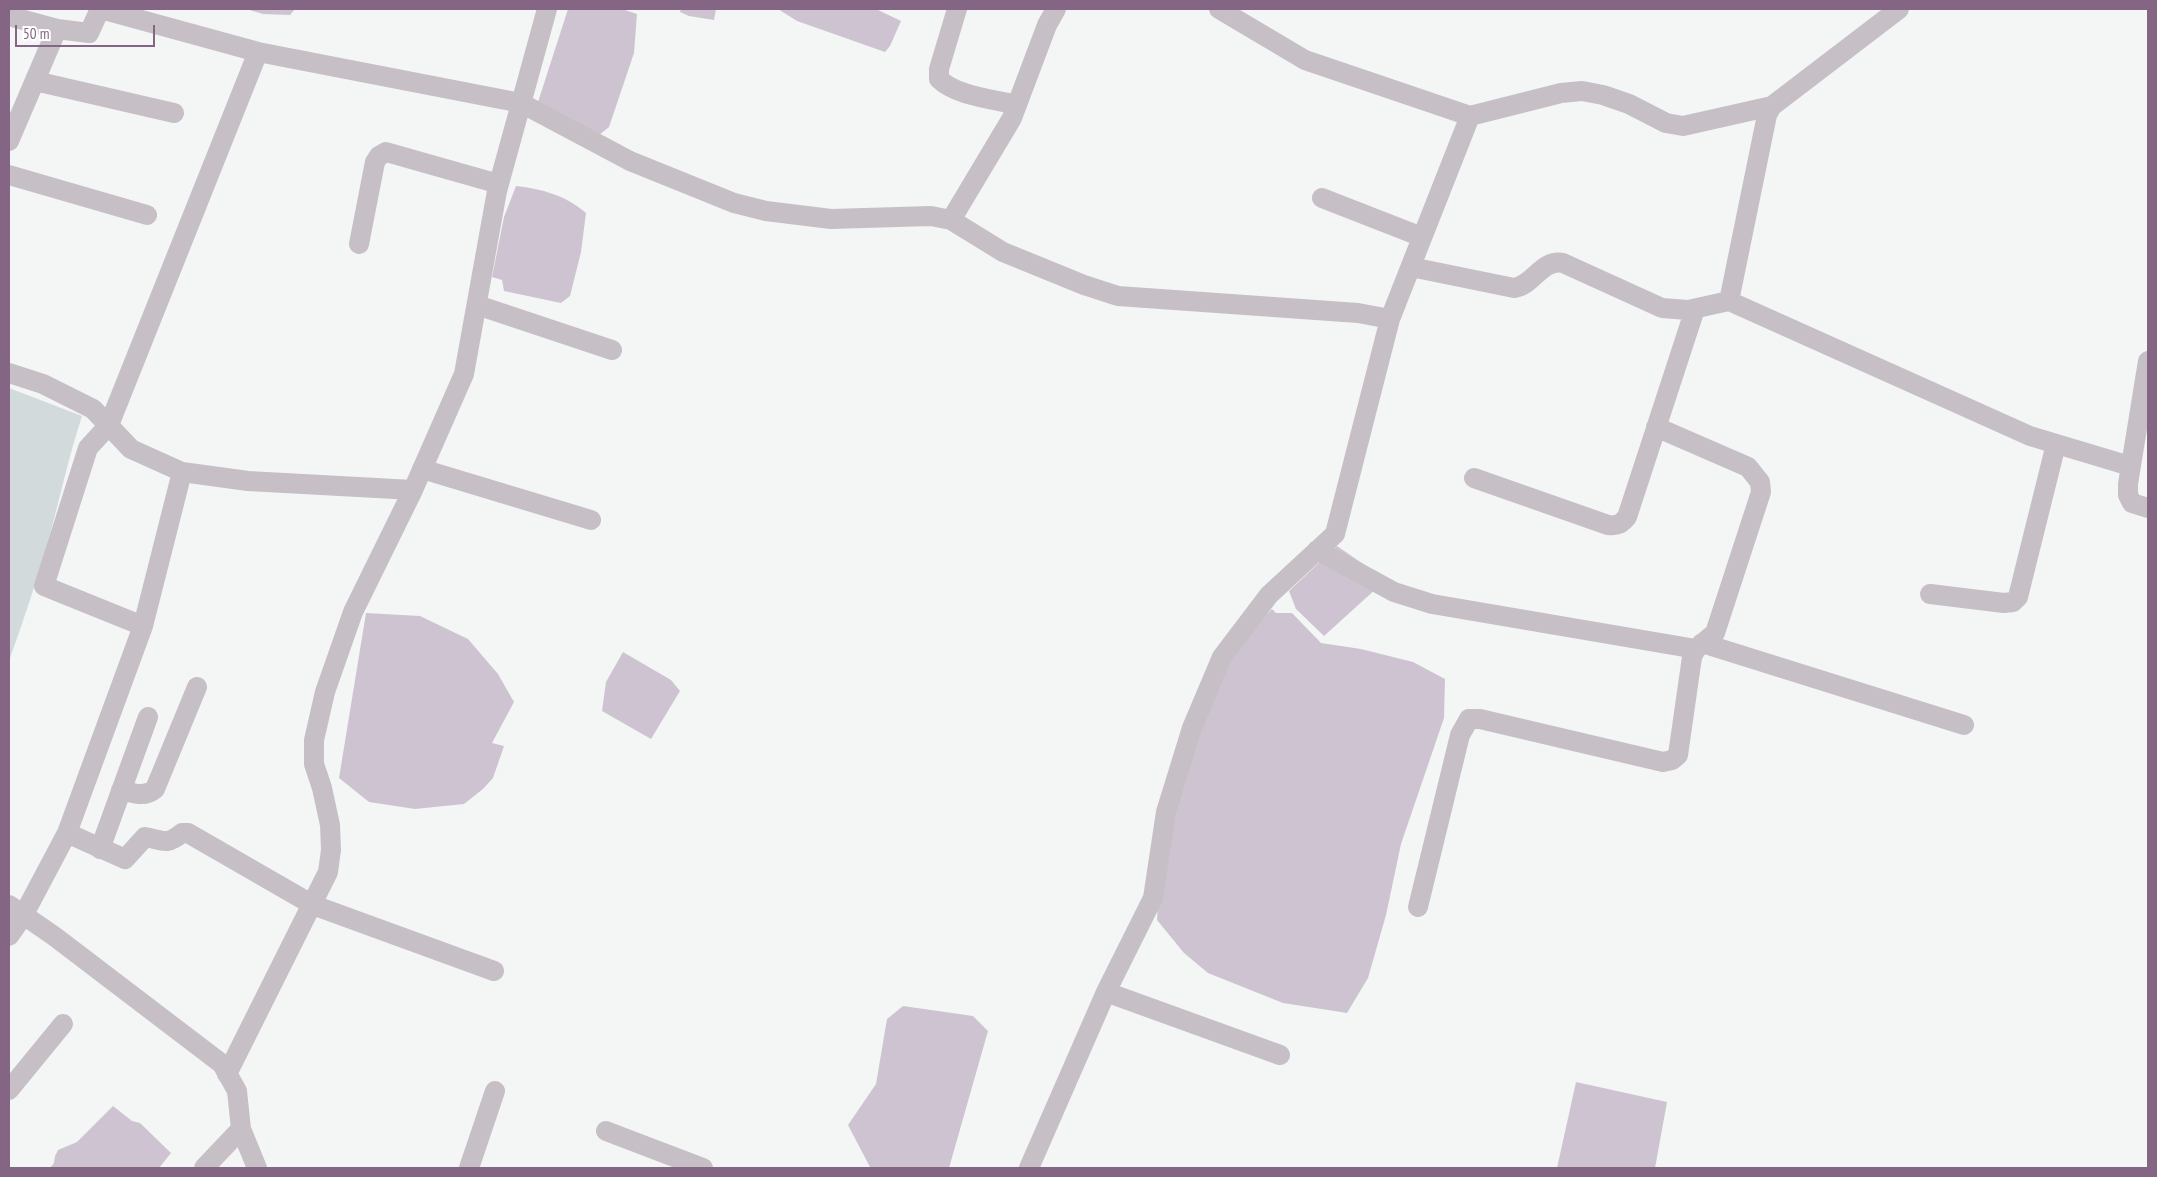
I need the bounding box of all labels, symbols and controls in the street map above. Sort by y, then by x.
scale bar [18,15,158,47]
text: 50 m [23,24,49,43]

